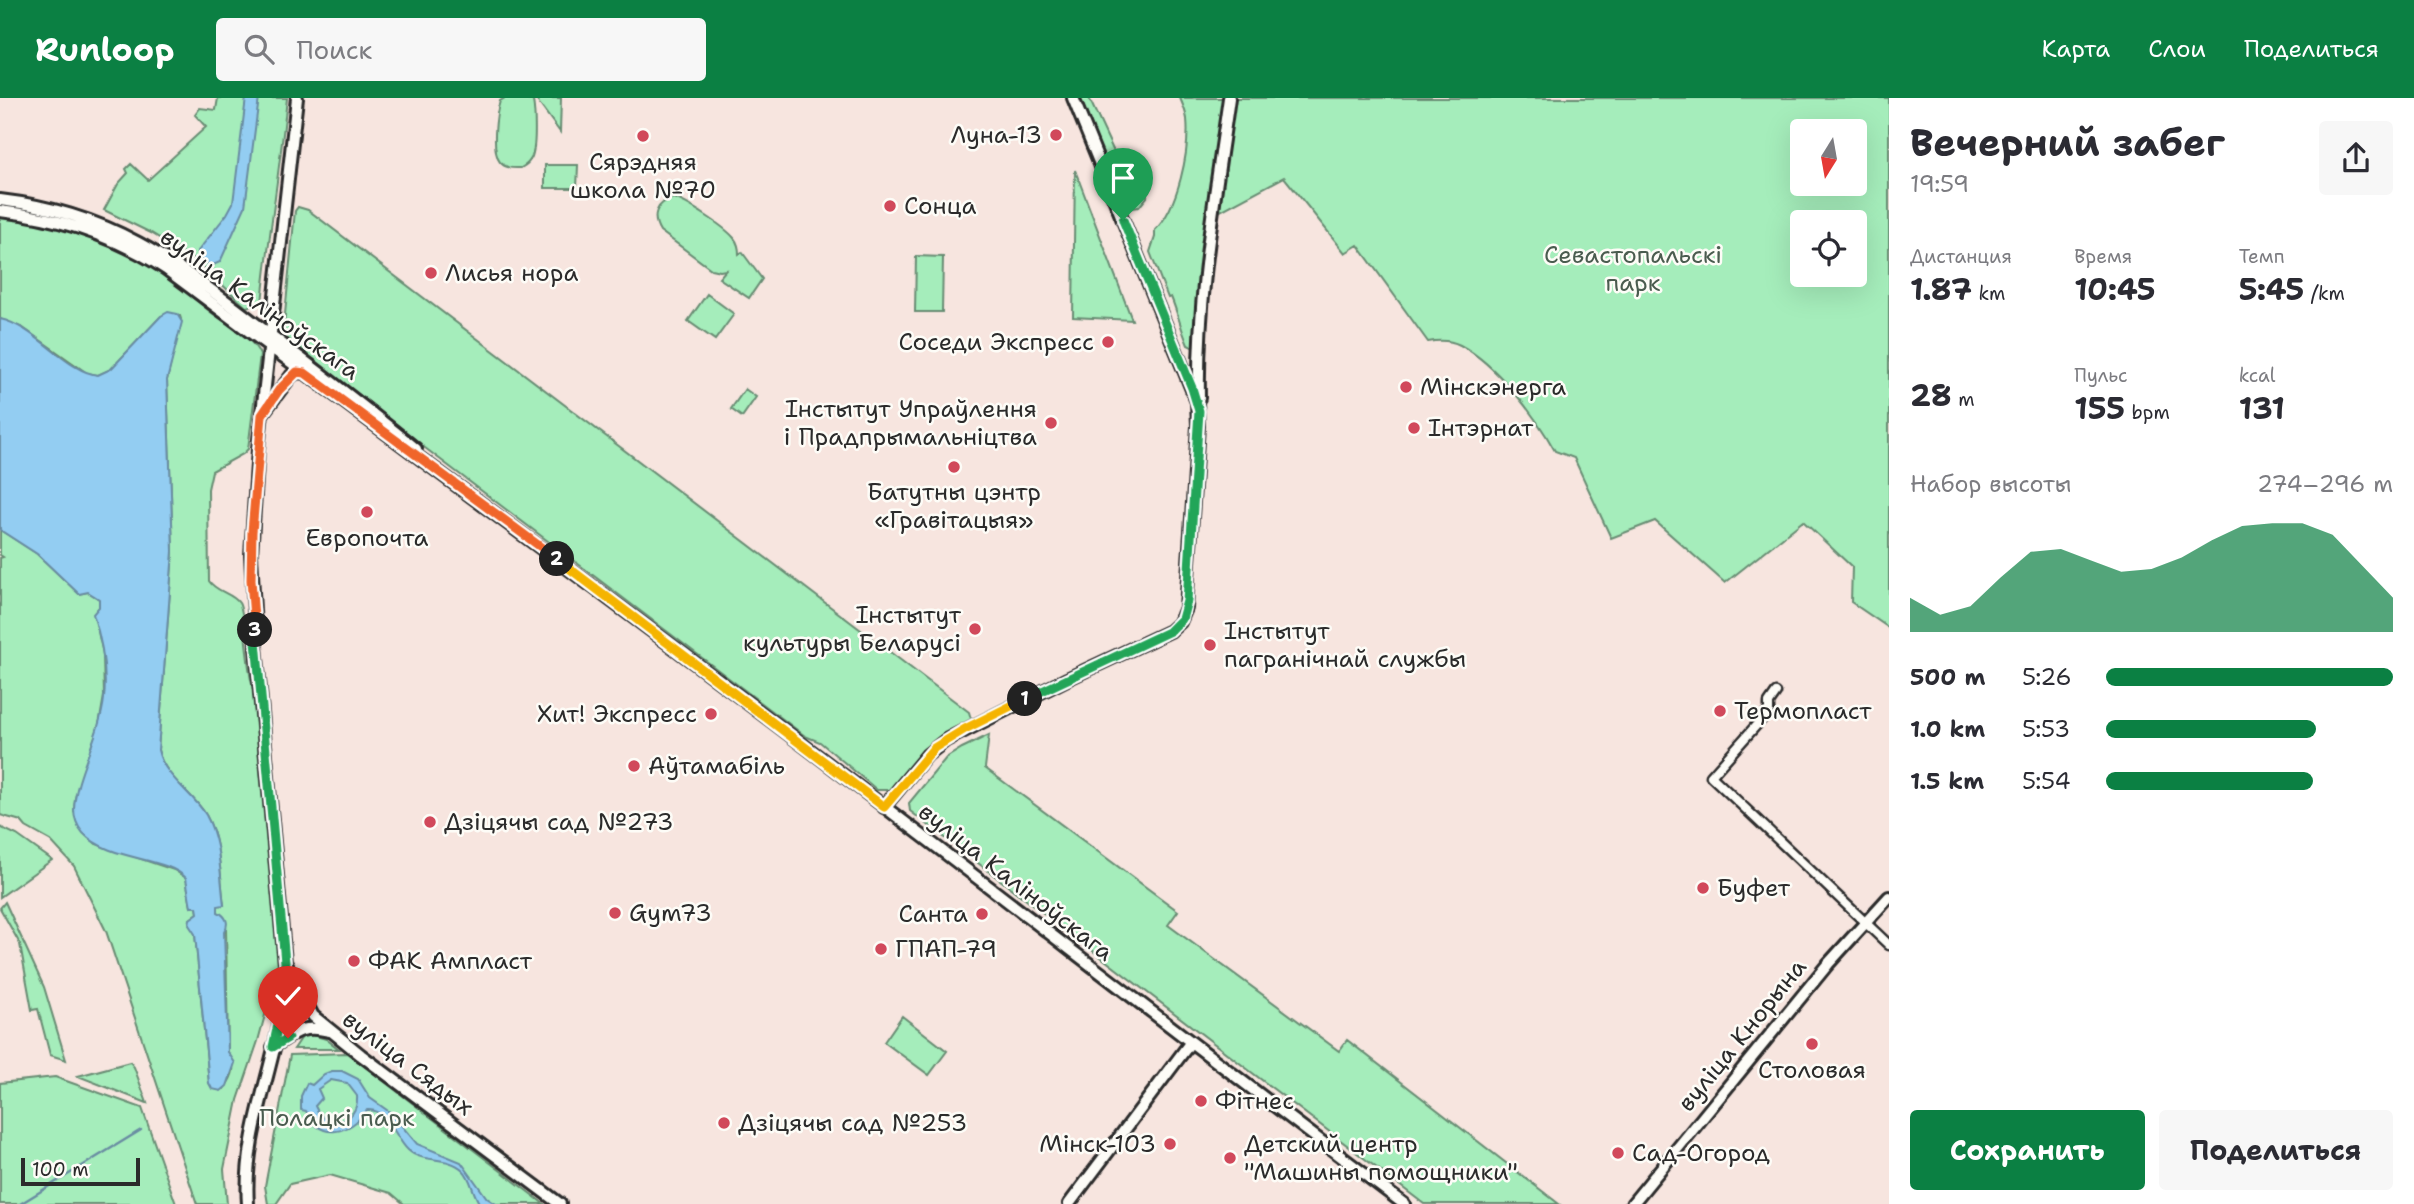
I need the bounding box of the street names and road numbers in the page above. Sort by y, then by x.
street label: вуліца Каліноўскага [154,221,366,387]
street label: вуліца Каліноўскага [912,796,1120,968]
street label: вуліца Кнорына [1670,952,1814,1118]
street label: вуліца Сядых [336,1003,480,1123]

